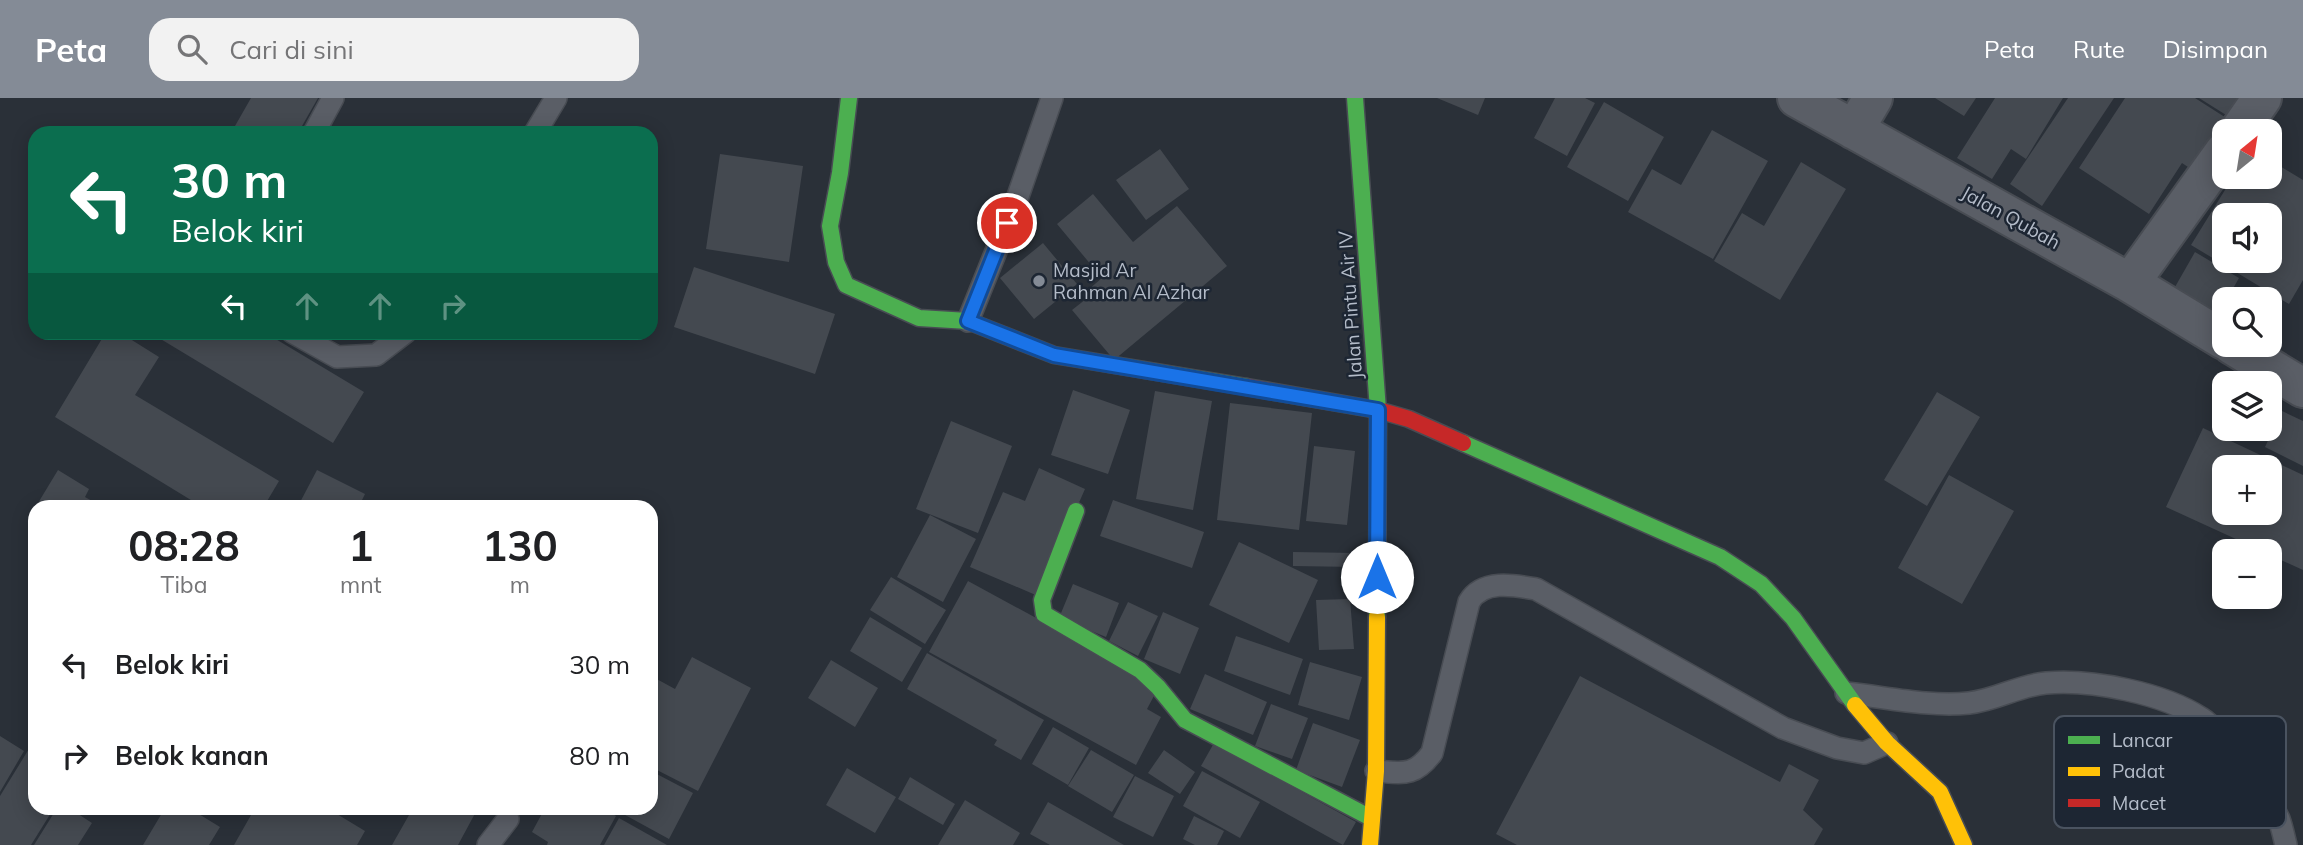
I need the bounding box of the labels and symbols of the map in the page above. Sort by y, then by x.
north arrow [2212,119,2282,189]
street label: Jalan Qubah [1957,180,2065,254]
pin [977,193,1037,253]
street label: Jalan Pintu Air IV [1333,229,1367,380]
place label: Masjid Ar Rahman Al Azhar [1053,258,1210,304]
marker: Masjid Ar Rahman Al Azhar [1031,273,1047,289]
position arrow [1340,540,1414,614]
legend [2054,716,2286,828]
text: Lancar [2112,728,2173,752]
text: Padat [2112,759,2165,783]
text: Macet [2112,791,2166,815]

